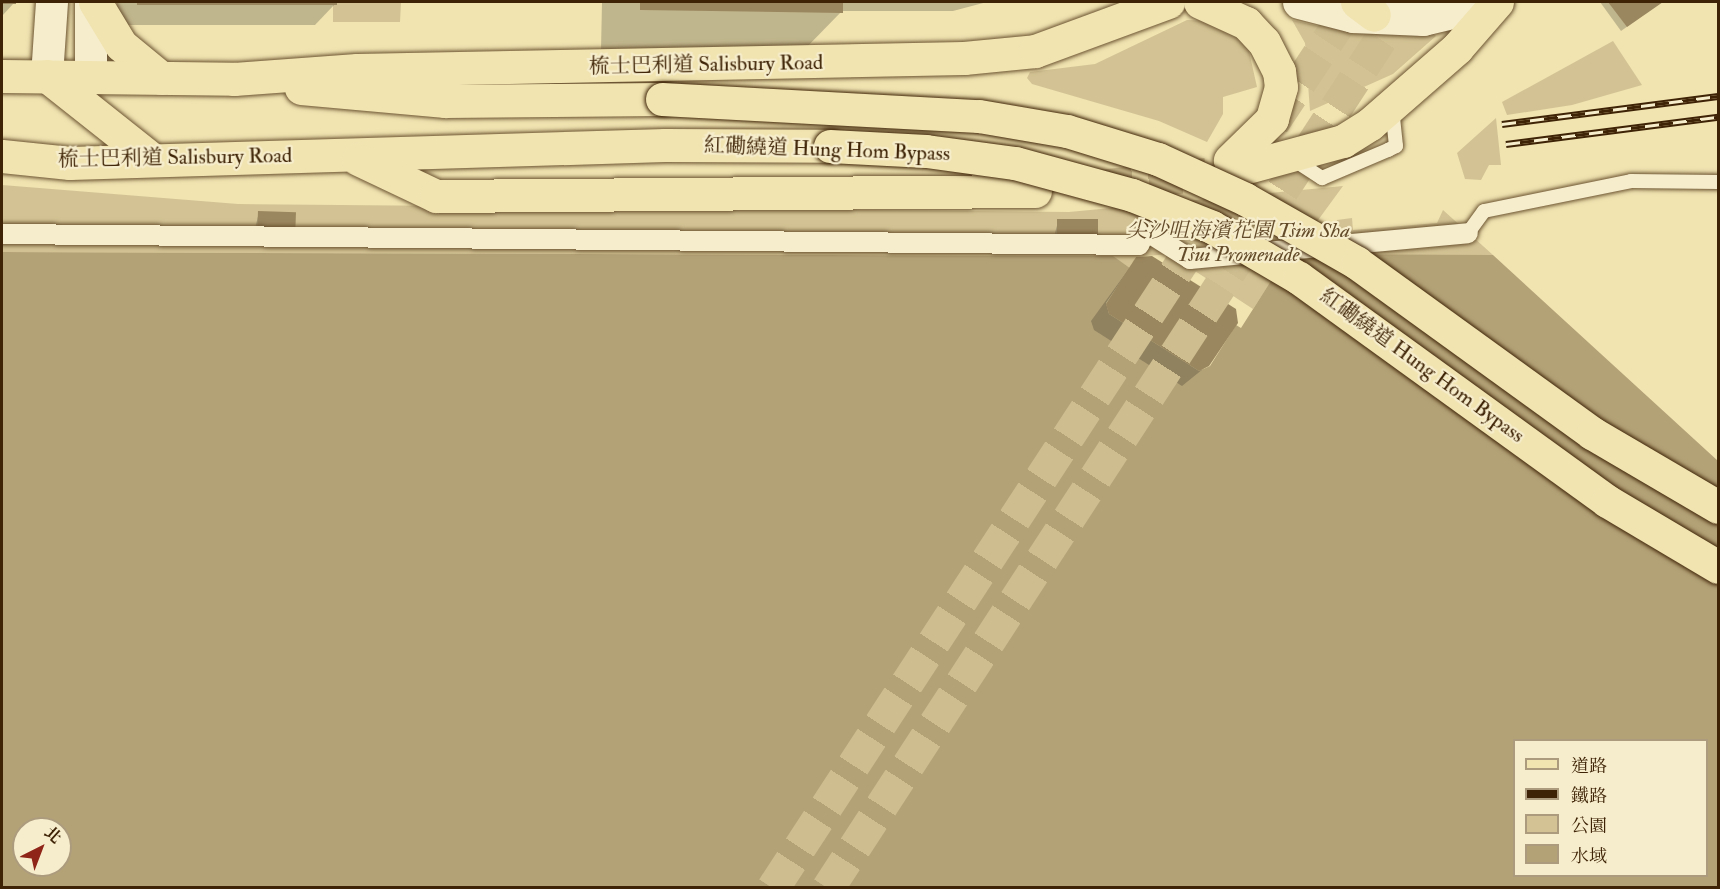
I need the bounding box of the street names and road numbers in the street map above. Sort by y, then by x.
street label: 梳士巴利道 Salisbury Road [589,50,823,80]
street label: 紅磡繞道 Hung Hom Bypass [704,133,950,167]
street label: 梳士巴利道 Salisbury Road [58,143,292,173]
street label: 紅磡繞道 Hung Hom Bypass [1315,283,1529,449]

